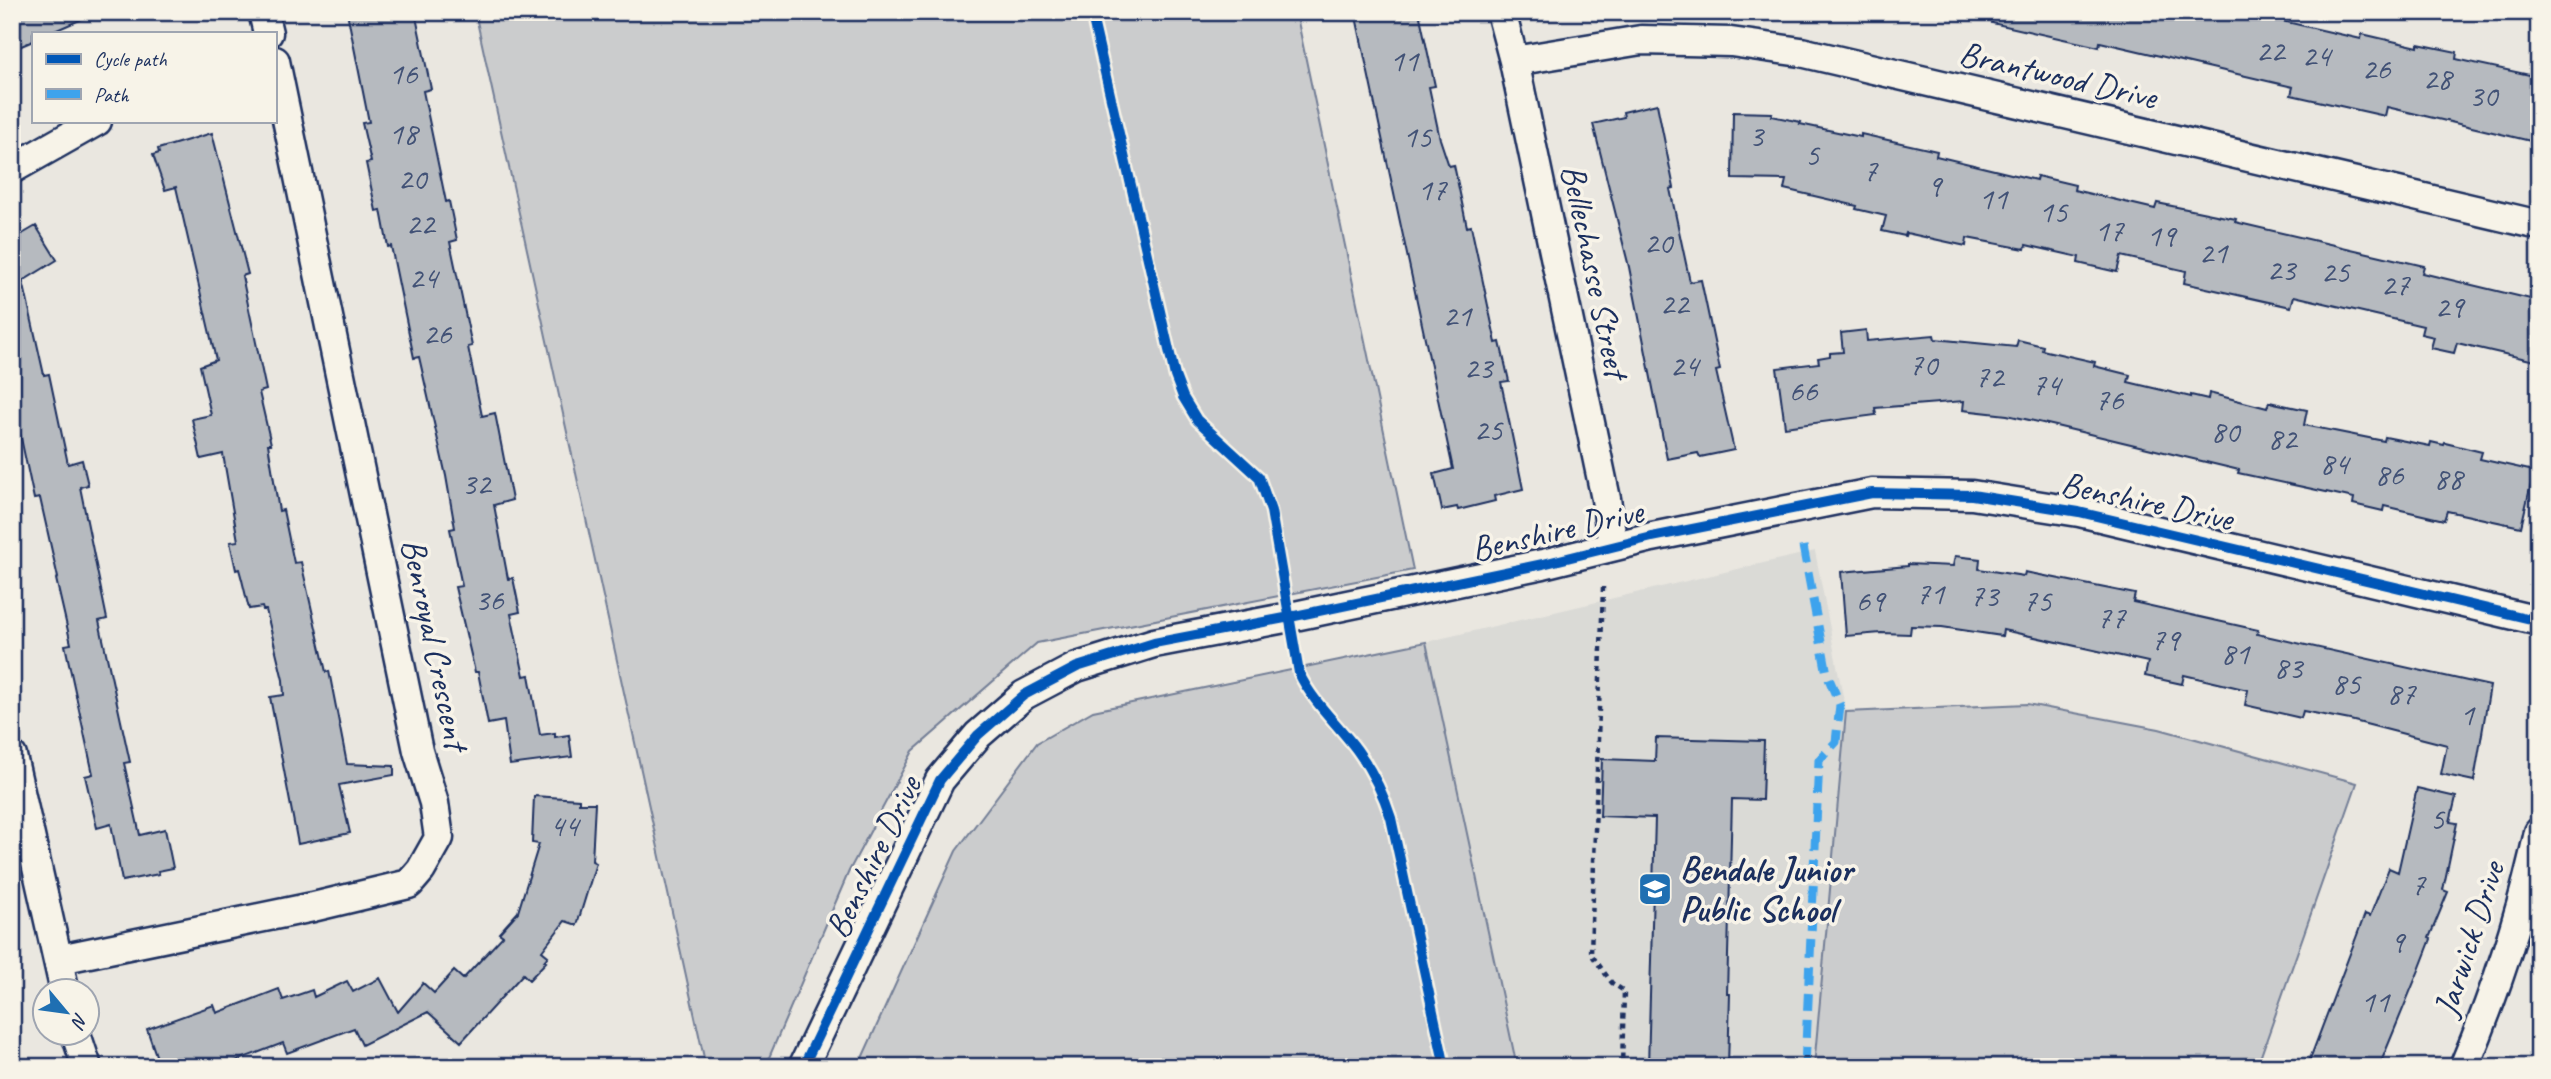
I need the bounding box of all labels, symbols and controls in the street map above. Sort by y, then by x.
street label: Brantwood Drive [1955,30,2164,120]
house number: 22 [2256,30,2287,71]
legend [32,32,276,122]
house number: 24 [2302,35,2334,76]
house number: 11 [1390,40,1420,81]
text: Cycle path [94,46,167,72]
house number: 26 [2362,48,2392,89]
house number: 16 [389,53,419,94]
house number: 28 [2423,58,2454,99]
house number: 30 [2469,75,2500,116]
text: Path [94,82,130,108]
house number: 18 [389,113,420,154]
house number: 3 [1749,115,1766,156]
house number: 15 [1403,116,1433,157]
house number: 5 [1805,134,1821,175]
house number: 7 [1863,150,1879,191]
house number: 20 [398,158,429,199]
street label: Bellechasse Street [1550,160,1640,386]
house number: 9 [1927,165,1944,206]
house number: 17 [1418,169,1448,210]
house number: 11 [1979,178,2009,219]
house number: 15 [2039,191,2069,232]
house number: 22 [406,203,437,244]
house number: 17 [2095,210,2125,251]
house number: 19 [2147,215,2178,256]
house number: 20 [1644,222,1675,263]
house number: 21 [2199,232,2229,273]
house number: 23 [2267,249,2298,290]
house number: 25 [2321,251,2351,292]
house number: 24 [409,257,441,298]
house number: 27 [2381,264,2411,305]
house number: 22 [1660,283,1691,324]
house number: 29 [2435,286,2466,327]
house number: 21 [1443,295,1473,336]
house number: 26 [423,313,453,354]
house number: 70 [1909,344,1940,385]
house number: 24 [1670,345,1702,386]
house number: 23 [1464,347,1495,388]
house number: 72 [1975,356,2006,397]
house number: 74 [2032,364,2064,405]
house number: 66 [1789,370,1819,411]
house number: 76 [2095,379,2125,420]
house number: 25 [1474,409,1504,450]
house number: 80 [2211,411,2242,452]
house number: 82 [2268,418,2299,459]
house number: 84 [2320,443,2352,484]
house number: 86 [2375,454,2405,495]
house number: 88 [2434,458,2465,499]
street label: Benshire Drive [2057,461,2240,542]
house number: 32 [462,463,493,504]
street label: Benshire Drive [1467,488,1650,572]
street label: Benroyal Crescent [391,534,480,758]
house number: 71 [1916,573,1946,614]
house number: 73 [1970,575,2001,616]
house number: 36 [475,579,505,620]
house number: 69 [1856,580,1887,621]
house number: 75 [2023,580,2053,621]
house number: 77 [2097,597,2127,638]
house number: 79 [2151,619,2182,660]
house number: 81 [2221,633,2251,674]
house number: 83 [2274,647,2305,688]
house number: 85 [2332,663,2362,704]
house number: 87 [2387,673,2417,714]
house number: 1 [2460,694,2476,735]
street label: Benshire Drive [815,766,933,945]
house number: 5 [2430,798,2446,839]
house number: 44 [550,805,582,846]
place label: Bendale Junior Public School [1680,847,1856,932]
street label: Jarwick Drive [2422,854,2516,1024]
house number: 7 [2411,864,2427,905]
school or university icon: Bendale Junior Public School [1636,870,1674,908]
house number: 9 [2390,921,2407,962]
north arrow [32,978,102,1048]
house number: 11 [2361,981,2391,1022]
text: N [65,1009,93,1034]

